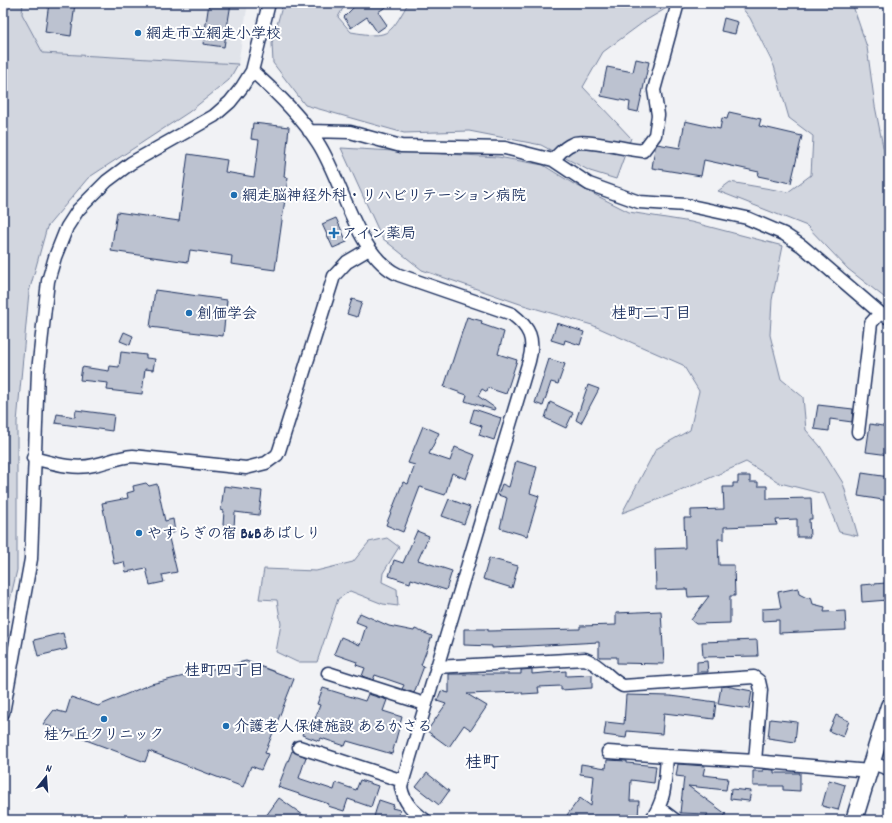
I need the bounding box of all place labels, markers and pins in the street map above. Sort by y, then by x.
place label: 網走市立網走小学校 [146,24,281,46]
marker: 網走市立網走小学校 [133,28,143,38]
place label: 網走脳神経外科・リハビリテーション病院 [242,186,526,208]
marker: 網走脳神経外科・リハビリテーション病院 [229,190,239,200]
place label: アイン薬局 [342,224,416,246]
marker: アイン薬局 [329,228,339,238]
place label: 創価学会 [197,304,257,326]
marker: 創価学会 [184,308,194,318]
place label: やすらぎの宿 B&Bあばしり [147,524,321,546]
marker: やすらぎの宿 B&Bあばしり [134,528,144,538]
marker: 桂ケ丘クリニック [99,714,109,724]
place label: 介護老人保健施設 あるかさる [234,717,432,739]
marker: 介護老人保健施設 あるかさる [221,721,231,731]
place label: 桂ケ丘クリニック [44,725,164,747]

